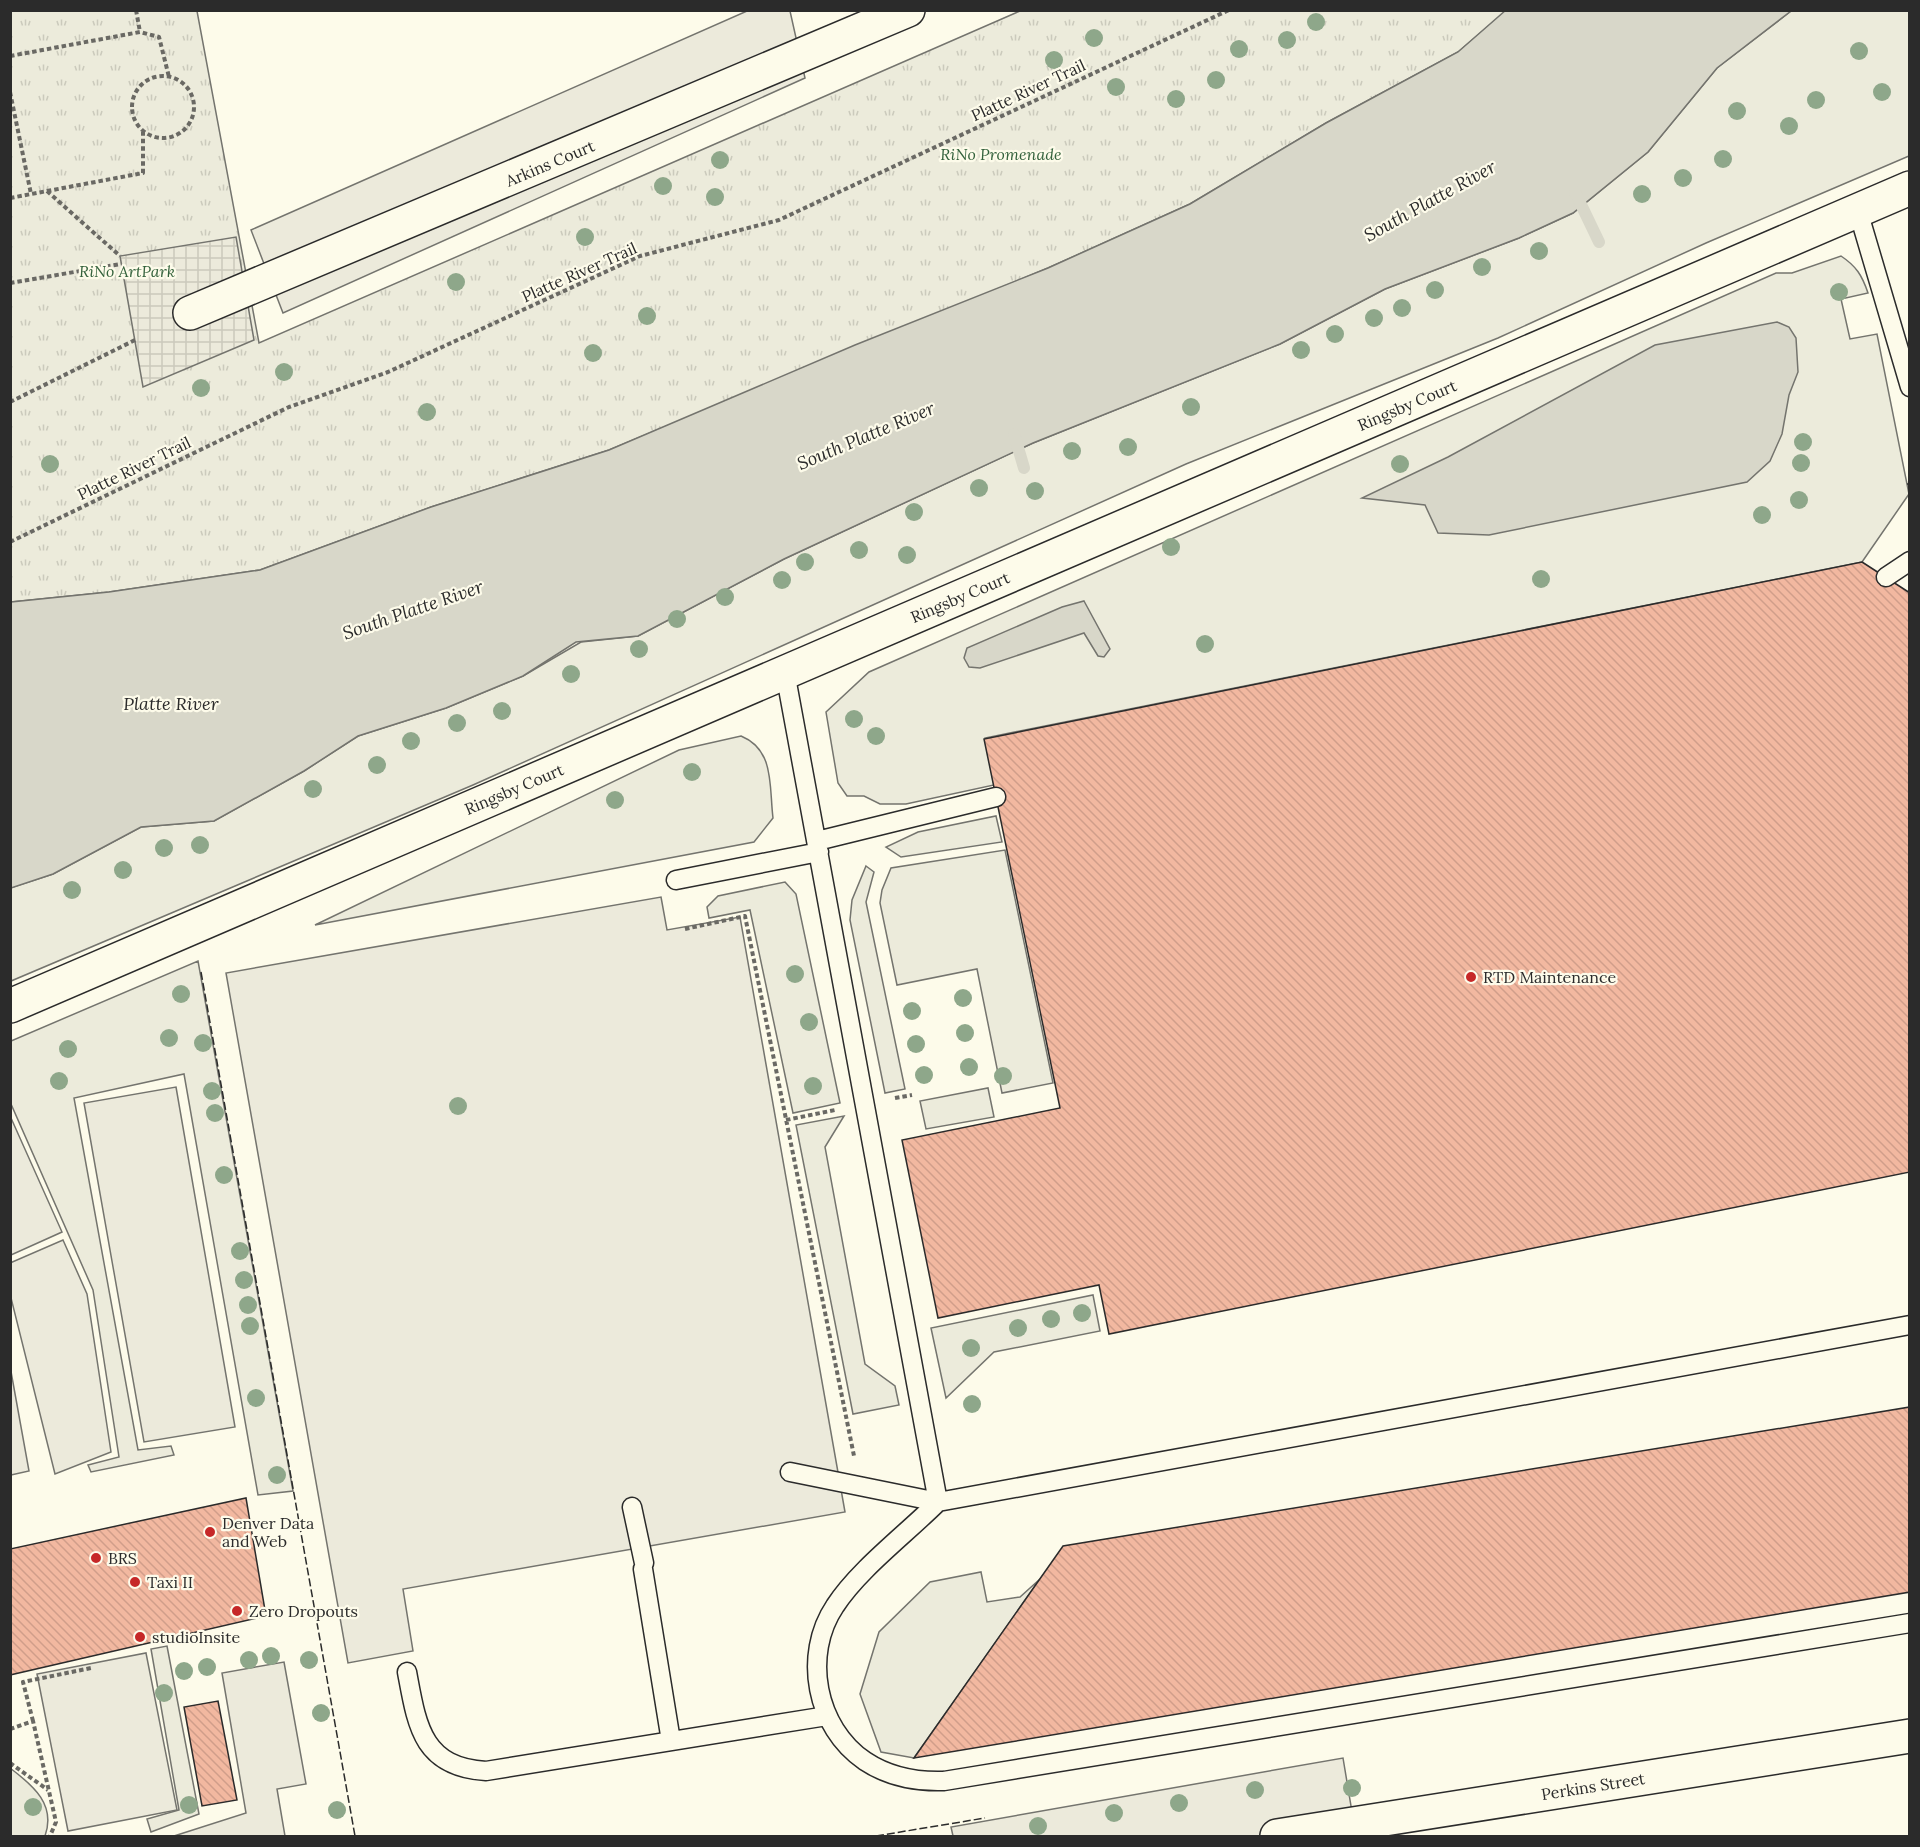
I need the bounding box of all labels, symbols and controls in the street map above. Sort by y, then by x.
street label: Platte River Trail [968,55,1088,125]
street label: Arkins Court [502,135,598,191]
park label: RiNo Promenade [940,144,1062,164]
water label: South Platte River [1360,154,1500,246]
street label: Platte River Trail [518,238,640,306]
park label: RiNo ArtPark [79,261,175,281]
street label: Ringsby Court [1354,375,1460,435]
water label: South Platte River [794,396,939,475]
street label: Platte River Trail [74,432,194,504]
street label: Ringsby Court [907,567,1013,627]
water label: South Platte River [339,574,487,644]
water label: Platte River [123,692,220,715]
street label: Ringsby Court [461,759,567,819]
place label: RTD Maintenance [1483,967,1616,987]
marker: RTD Maintenance [1464,970,1478,984]
place label: Denver Data and Web [222,1513,314,1551]
marker: Denver Data and Web [203,1525,217,1539]
place label: BRS [108,1548,137,1568]
marker: BRS [89,1551,103,1565]
place label: Taxi II [147,1572,193,1592]
marker: Taxi II [128,1575,142,1589]
place label: Zero Dropouts [249,1601,358,1621]
marker: Zero Dropouts [230,1604,244,1618]
place label: studioInsite [152,1627,240,1647]
marker: studioInsite [133,1630,147,1644]
street label: Perkins Street [1540,1768,1647,1804]

